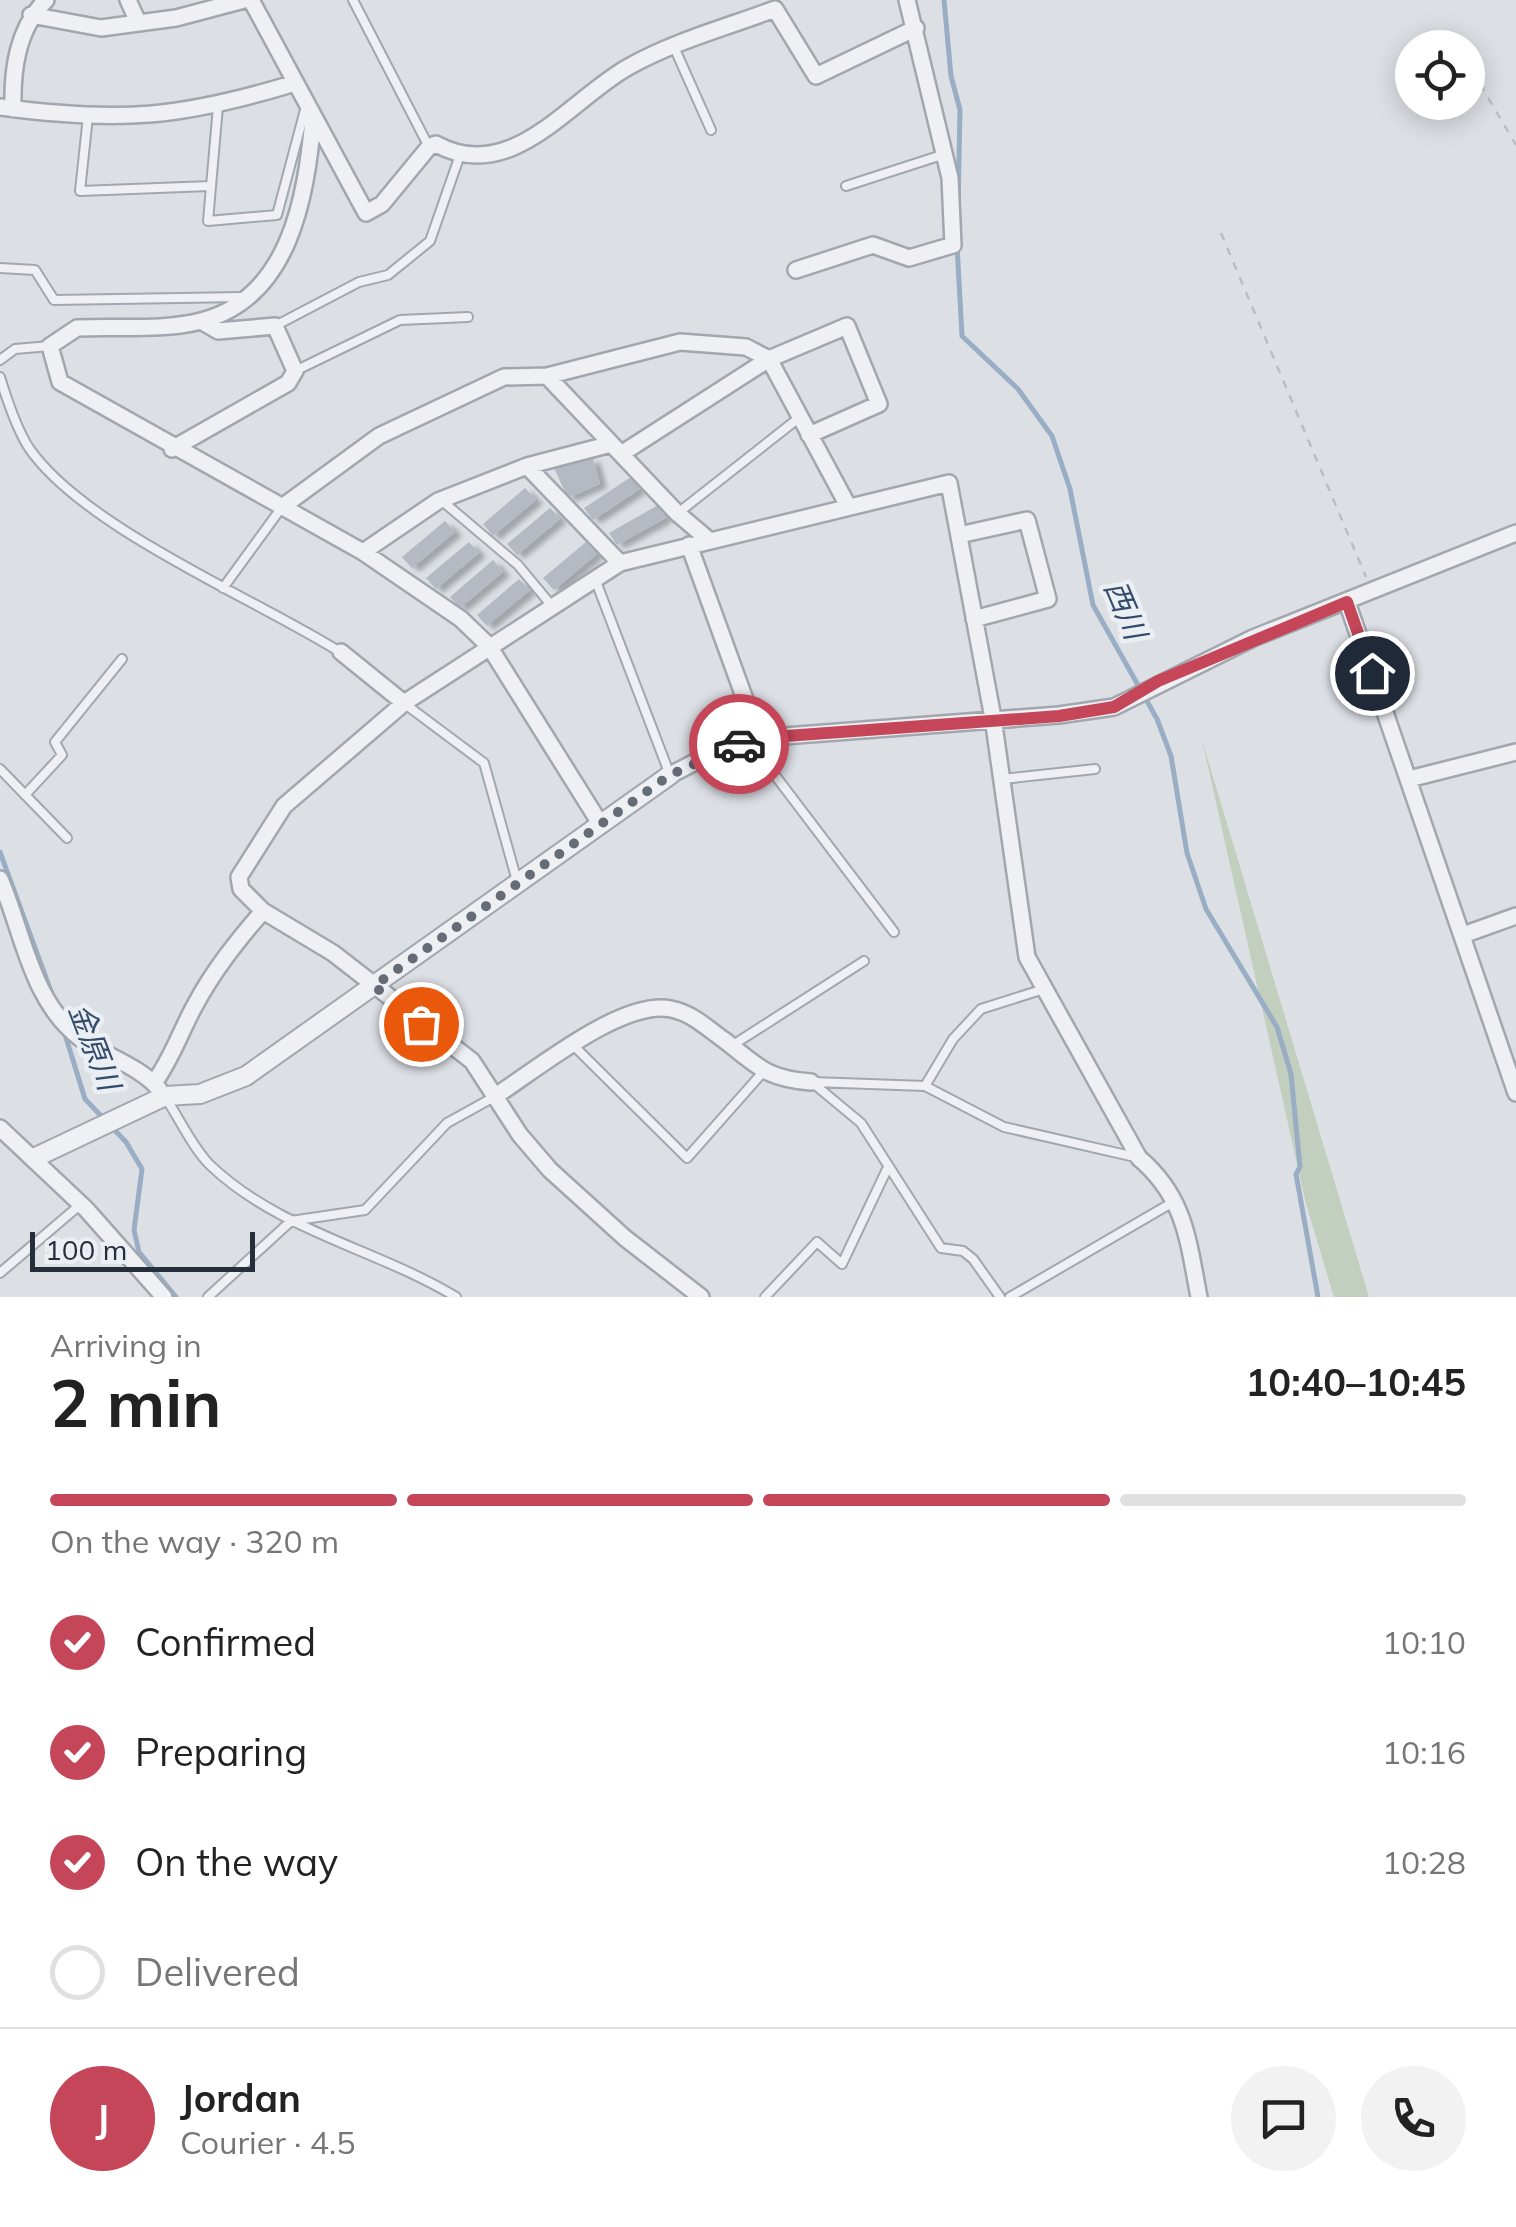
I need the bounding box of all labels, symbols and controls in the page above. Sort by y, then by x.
map controls [1395,30,1485,120]
button: locate [1395,30,1485,120]
water label: 西川 [1097,575,1156,647]
pin [1330,631,1415,716]
icon: home [1345,646,1400,701]
courier [689,694,789,794]
icon: car [712,717,767,772]
pin [379,982,464,1067]
icon: bag [394,997,449,1052]
water label: 金原川 [61,998,130,1098]
scale bar [30,1227,255,1272]
text: 100 m [45,1232,127,1267]
text: Arriving in [50,1325,202,1365]
text: 10:40–10:45 [1246,1358,1466,1406]
text: 2 min [50,1362,221,1443]
text: On the way · 320 m [50,1521,339,1561]
icon: check [50,1615,105,1670]
text: Confirmed [135,1618,316,1666]
text: 10:10 [1382,1622,1466,1662]
icon: check [50,1725,105,1780]
text: Preparing [135,1728,307,1776]
text: 10:16 [1382,1732,1466,1772]
icon: check [50,1835,105,1890]
text: On the way [135,1838,338,1886]
text: 10:28 [1382,1842,1466,1882]
text: Delivered [135,1948,300,1996]
button: chat [1231,2066,1336,2171]
button: phone [1361,2066,1466,2171]
text: Jordan [180,2074,301,2122]
text: J [96,2094,109,2142]
text: Courier · 4.5 [180,2122,356,2162]

